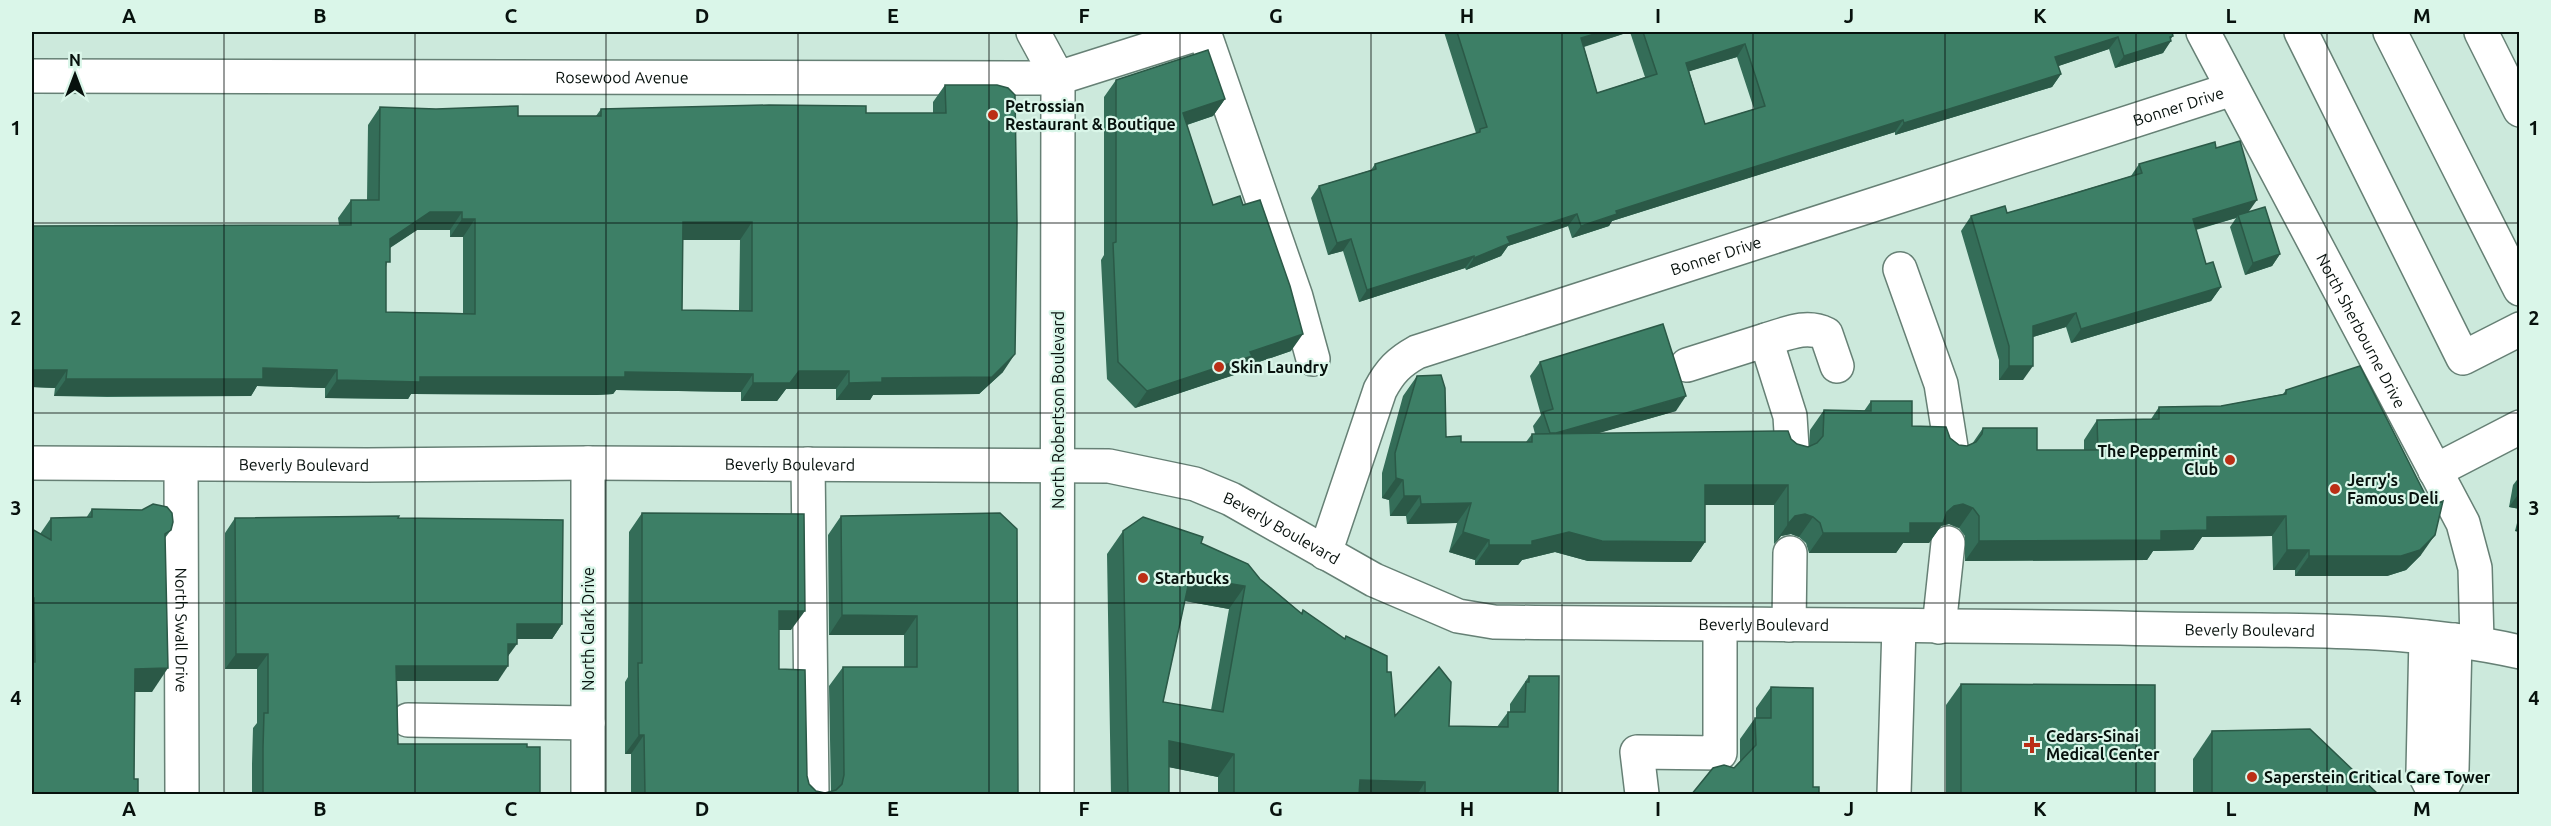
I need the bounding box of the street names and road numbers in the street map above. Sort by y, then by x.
street label: Rosewood Avenue [555,68,689,86]
street label: Bonner Drive [2131,83,2226,129]
street label: Bonner Drive [1668,233,1763,279]
street label: North Sherbourne Drive [2313,251,2409,411]
street label: North Robertson Boulevard [1049,311,1067,509]
street label: Beverly Boulevard [239,455,369,474]
street label: Beverly Boulevard [725,455,855,474]
street label: Beverly Boulevard [1221,488,1343,568]
street label: North Swall Drive [172,567,191,693]
street label: North Clark Drive [579,567,597,691]
street label: Beverly Boulevard [1699,615,1829,634]
street label: Beverly Boulevard [2184,620,2315,640]

